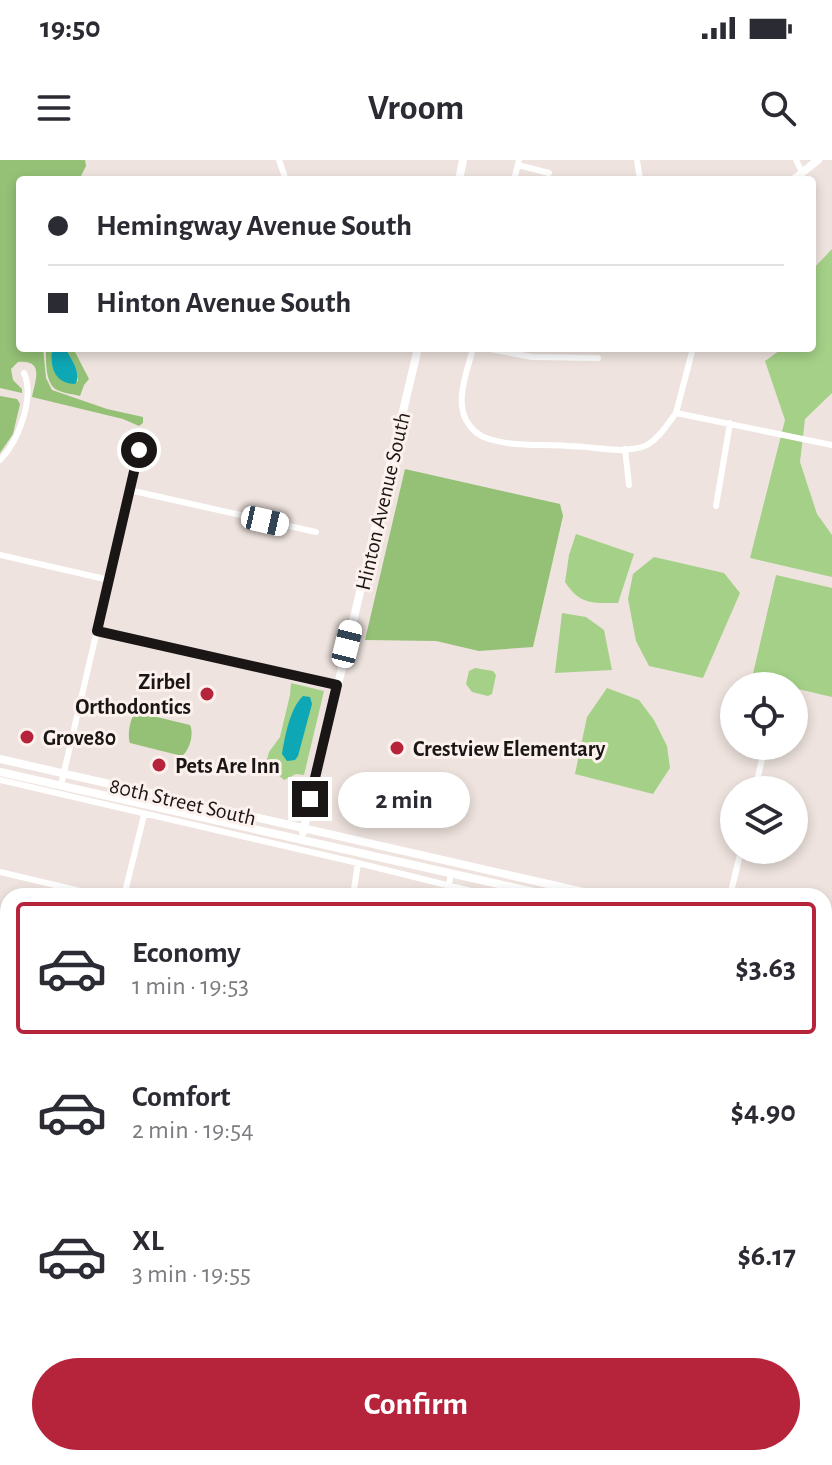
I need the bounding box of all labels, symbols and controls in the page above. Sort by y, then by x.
text: 19:50 [40,13,101,43]
icon: menu [32,86,76,130]
icon: search [756,86,800,130]
text: Vroom [368,90,464,126]
text: Hemingway Avenue South [96,211,412,241]
text: Hinton Avenue South [96,288,351,318]
street label: Hinton Avenue South [352,410,414,592]
route start [121,432,157,468]
car [239,504,291,538]
car [330,618,364,670]
place label: Zirbel Orthodontics [75,671,191,718]
map controls [720,672,808,864]
button: locate [720,672,808,760]
marker: Zirbel Orthodontics [198,685,216,703]
place label: Grove80 [43,727,116,749]
marker: Grove80 [18,728,36,746]
place label: Crestview Elementary [413,738,606,761]
marker: Crestview Elementary [388,739,406,757]
place label: Pets Are Inn [175,755,280,777]
marker: Pets Are Inn [150,756,168,774]
callout: 2 min [338,771,470,827]
street label: 80th Street South [107,774,258,830]
button: layers [720,776,808,864]
route end [292,781,328,817]
text: 2 min [375,787,433,813]
icon: car [36,932,108,1004]
text: Economy [132,938,241,968]
text: $3.63 [735,953,796,983]
text: 1 min · 19:53 [132,973,249,999]
icon: car [36,1076,108,1148]
text: Comfort [132,1082,231,1112]
text: $4.90 [730,1097,796,1127]
text: 2 min · 19:54 [132,1117,254,1143]
icon: car [36,1220,108,1292]
text: XL [132,1226,164,1256]
text: $6.17 [737,1241,796,1271]
text: 3 min · 19:55 [132,1261,251,1287]
button: Confirm [32,1358,800,1450]

